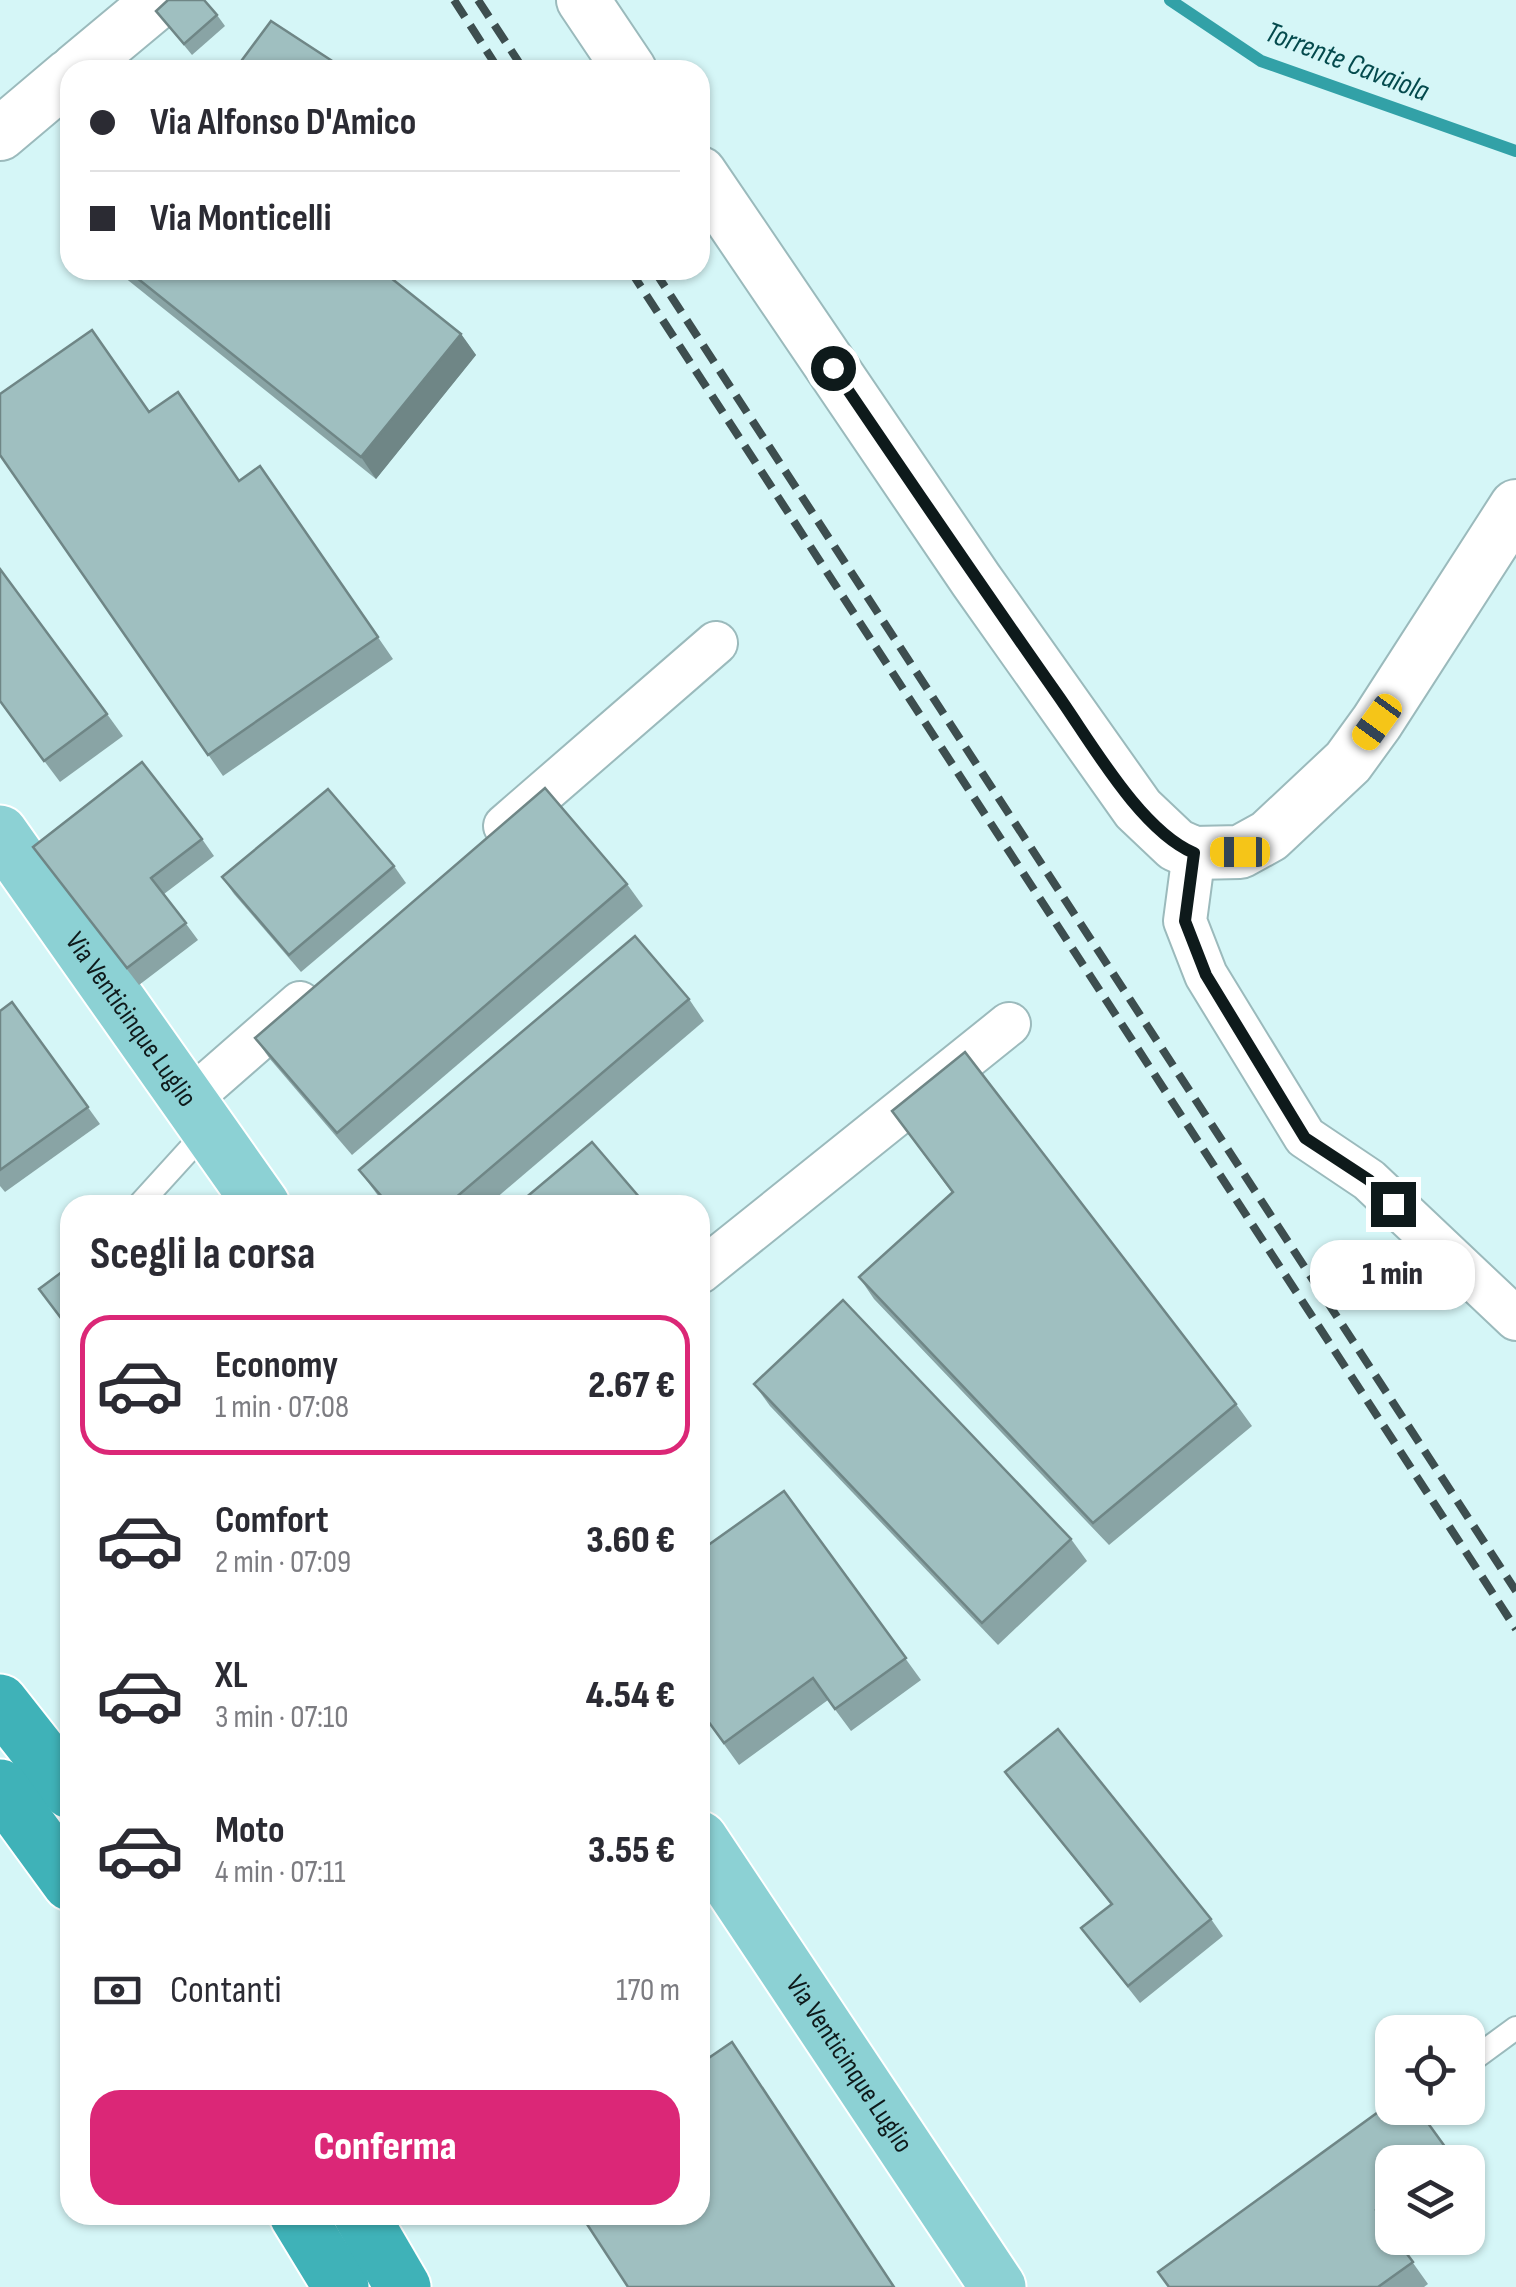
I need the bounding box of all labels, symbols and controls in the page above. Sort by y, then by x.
water label: Torrente Cavaiola [1260,14,1434,110]
text: Via Alfonso D'Amico [150,100,416,145]
text: Via Monticelli [150,196,332,241]
route start [811,346,856,391]
car [1347,689,1407,755]
car [1210,837,1270,867]
street label: Via Venticinque Luglio [59,926,204,1113]
route end [1371,1182,1416,1227]
text: Scegli la corsa [90,1227,316,1282]
callout: 1 min [1310,1239,1476,1309]
text: 1 min [1362,1255,1423,1294]
icon: car [95,1340,185,1430]
text: Economy [215,1343,338,1388]
text: 2.67 € [588,1363,675,1408]
text: 1 min · 07:08 [215,1388,349,1427]
icon: car [95,1495,185,1585]
text: Comfort [215,1498,329,1543]
text: 3.60 € [586,1518,675,1563]
text: 2 min · 07:09 [215,1543,351,1582]
icon: car [95,1650,185,1740]
text: XL [215,1653,248,1698]
text: 4.54 € [586,1673,675,1718]
text: 3 min · 07:10 [215,1698,349,1737]
icon: car [95,1805,185,1895]
text: Moto [215,1808,285,1853]
text: 3.55 € [588,1828,675,1873]
text: 4 min · 07:11 [215,1853,345,1892]
icon: cash [90,1963,145,2018]
text: Contanti [170,1968,282,2013]
street label: Via Venticinque Luglio [779,1969,920,2158]
text: 170 m [616,1971,680,2010]
map controls [1375,2015,1485,2255]
button: locate [1375,2015,1485,2125]
button: Conferma [90,2090,680,2205]
button: layers [1375,2145,1485,2255]

